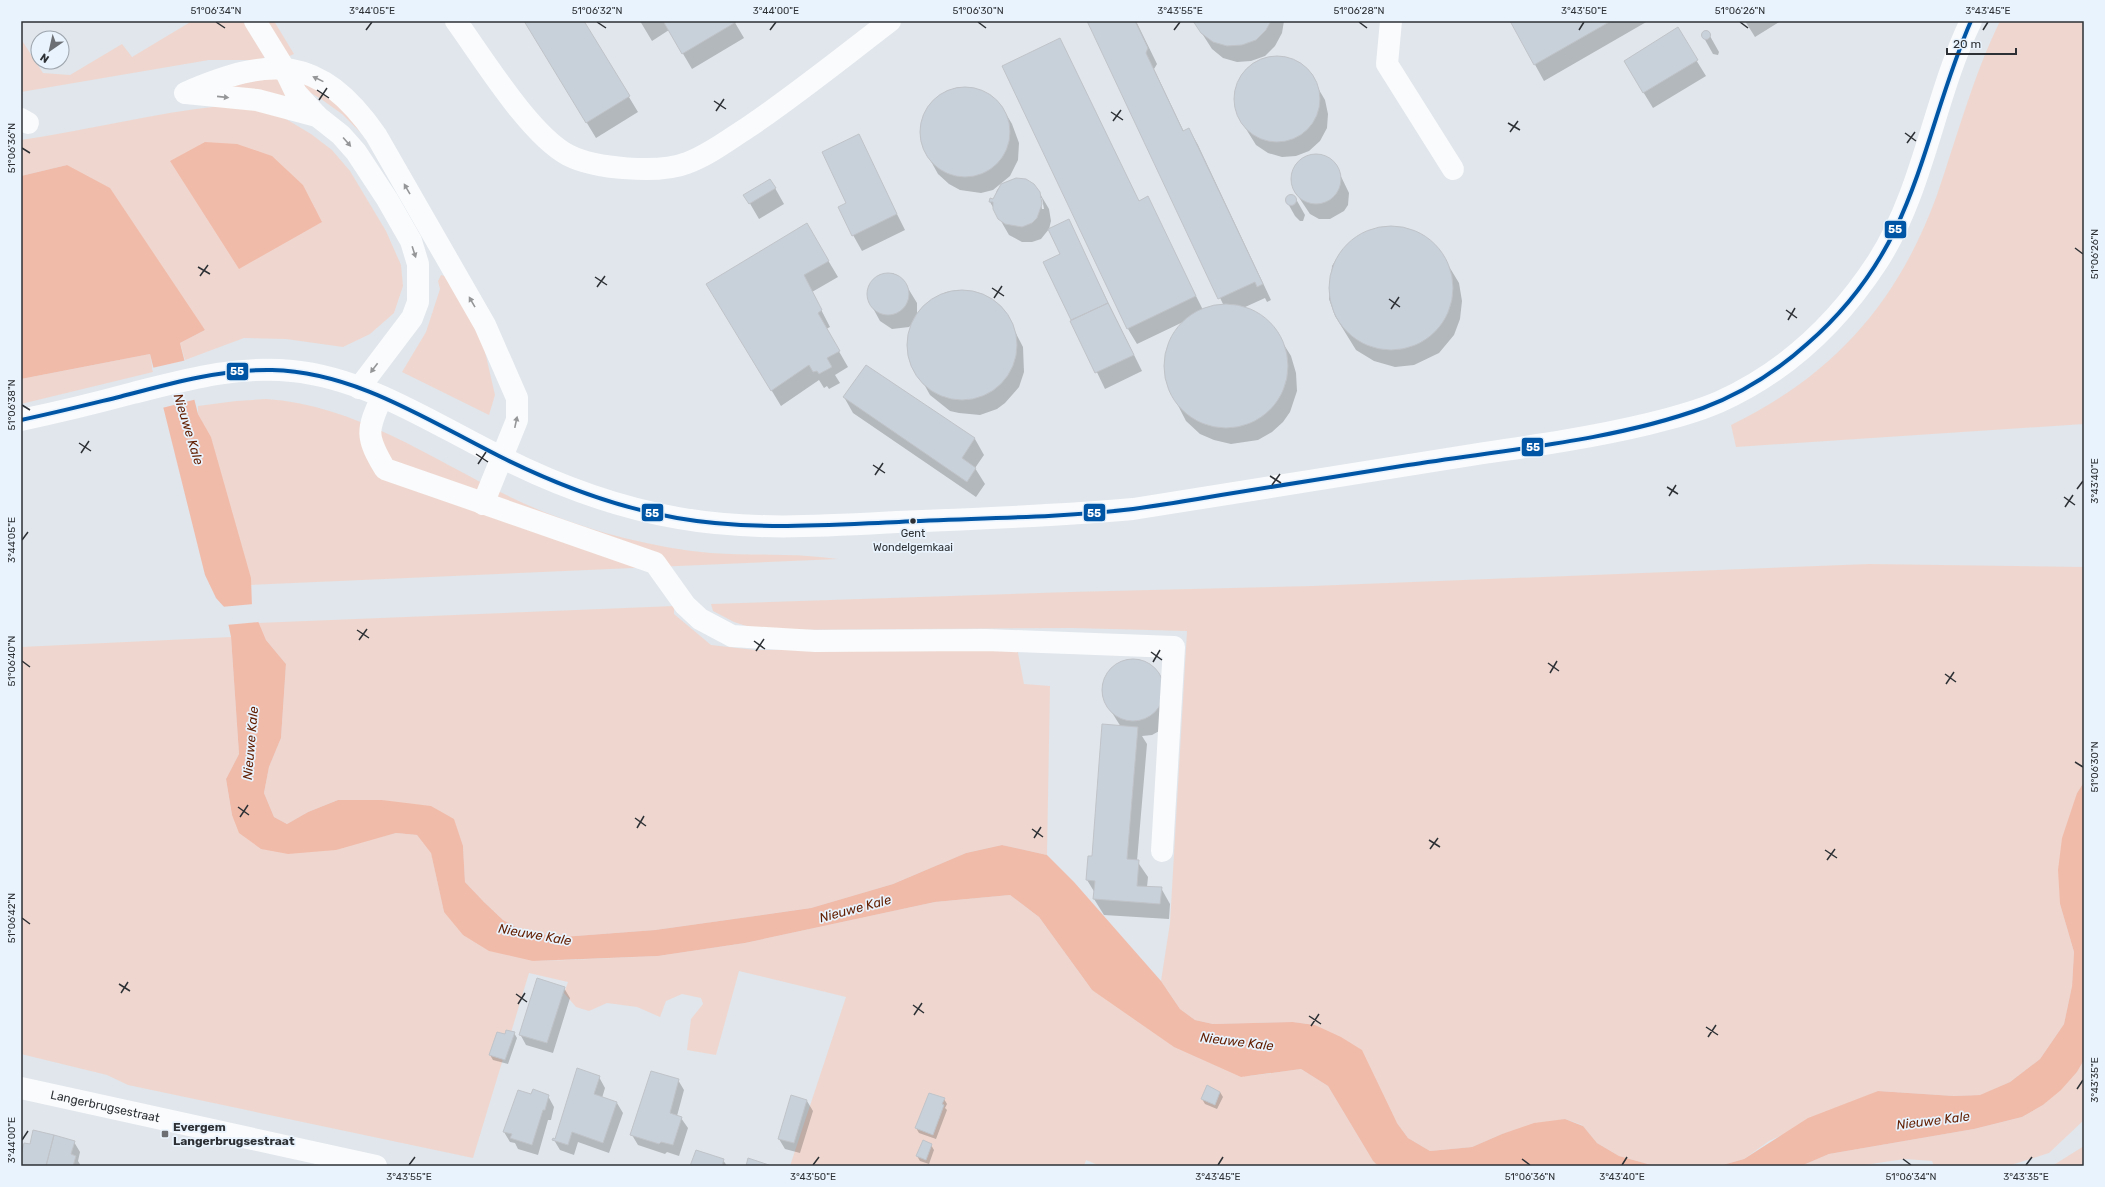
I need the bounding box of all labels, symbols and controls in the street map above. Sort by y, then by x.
text: 51°06'34"N [191,5,241,17]
text: 3°44'05"E [349,5,395,17]
text: 51°06'32"N [572,5,622,17]
text: 3°44'00"E [753,5,799,17]
text: 51°06'30"N [952,5,1004,17]
text: 3°43'55"E [1157,5,1203,17]
text: 51°06'28"N [1333,5,1385,17]
text: 3°43'50"E [1561,5,1607,17]
text: 51°06'26"N [1715,5,1765,17]
text: 3°43'45"E [1965,5,2011,17]
north arrow [30,30,70,70]
scale bar [1947,30,2016,56]
text: 20 m [1953,37,1981,51]
text: N [38,50,52,65]
one-way arrow [313,76,324,82]
one-way arrow [217,94,229,100]
text: 51°06'36"N [6,123,18,173]
one-way arrow [342,137,351,147]
one-way arrow [403,183,410,195]
line badge: 55 [1884,220,1907,239]
text: 55 [1888,223,1902,236]
text: 51°06'26"N [2089,229,2101,279]
one-way arrow [412,246,418,258]
one-way arrow [468,296,475,308]
line badge: 55 [226,362,249,381]
one-way arrow [370,362,379,373]
text: 55 [230,365,244,378]
text: 51°06'38"N [6,379,18,431]
water label: Nieuwe Kale [171,392,206,467]
one-way arrow [513,415,519,428]
line badge: 55 [1521,437,1544,457]
text: 55 [1526,441,1540,454]
text: 3°43'40"E [2089,458,2101,504]
line badge: 55 [641,503,664,522]
line badge: 55 [1083,503,1106,522]
text: 55 [645,507,659,520]
text: 55 [1087,507,1101,520]
marker: Gent Wondelgemkaai [908,516,918,526]
text: 3°44'05"E [6,517,18,563]
place label: Gent Wondelgemkaai [873,527,953,554]
text: 51°06'40"N [6,636,18,686]
water label: Nieuwe Kale [240,706,261,780]
text: 51°06'30"N [2089,741,2101,793]
water label: Nieuwe Kale [818,892,893,925]
text: 51°06'42"N [6,893,18,943]
water label: Nieuwe Kale [497,921,573,948]
water label: Nieuwe Kale [1199,1030,1274,1053]
text: 3°43'35"E [2089,1057,2101,1103]
street label: Langerbrugsestraat [49,1088,161,1125]
water label: Nieuwe Kale [1896,1109,1971,1132]
text: 3°44'00"E [6,1117,18,1163]
place label: Evergem Langerbrugsestraat [173,1120,295,1148]
marker: Evergem Langerbrugsestraat [160,1129,170,1139]
text: 3°43'55"E [386,1171,432,1183]
text: 3°43'50"E [790,1171,836,1183]
text: 3°43'45"E [1195,1171,1241,1183]
text: 51°06'36"N [1505,1171,1555,1183]
text: 3°43'40"E [1599,1171,1645,1183]
text: 51°06'34"N [1886,1171,1936,1183]
text: 3°43'35"E [2003,1171,2049,1183]

